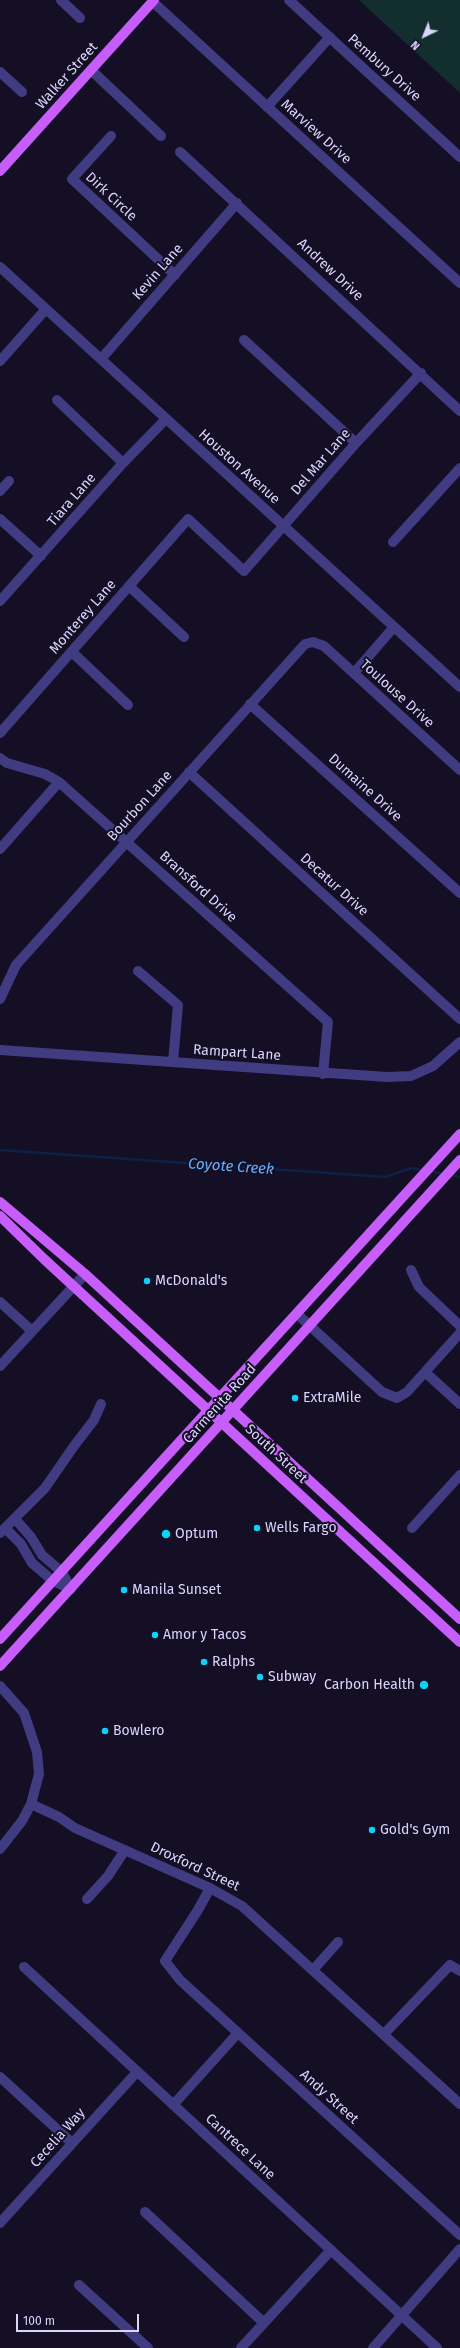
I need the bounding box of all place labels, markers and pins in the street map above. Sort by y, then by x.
place label: McDonald's [155,1273,227,1289]
marker: McDonald's [142,1276,152,1286]
place label: ExtraMile [303,1390,361,1406]
marker: ExtraMile [290,1393,300,1403]
place label: Wells Fargo [265,1520,337,1536]
marker: Wells Fargo [252,1523,262,1533]
place label: Optum [175,1526,218,1542]
marker: Optum [160,1528,172,1540]
place label: Manila Sunset [132,1582,221,1598]
marker: Manila Sunset [119,1585,129,1595]
place label: Amor y Tacos [163,1627,246,1643]
marker: Amor y Tacos [150,1630,160,1640]
place label: Ralphs [212,1654,255,1670]
marker: Ralphs [199,1657,209,1667]
place label: Subway [268,1669,316,1685]
marker: Subway [255,1672,265,1682]
place label: Carbon Health [324,1677,415,1693]
marker: Carbon Health [418,1679,430,1691]
place label: Bowlero [113,1723,165,1739]
marker: Bowlero [100,1726,110,1736]
place label: Gold's Gym [380,1822,450,1838]
marker: Gold's Gym [367,1825,377,1835]

